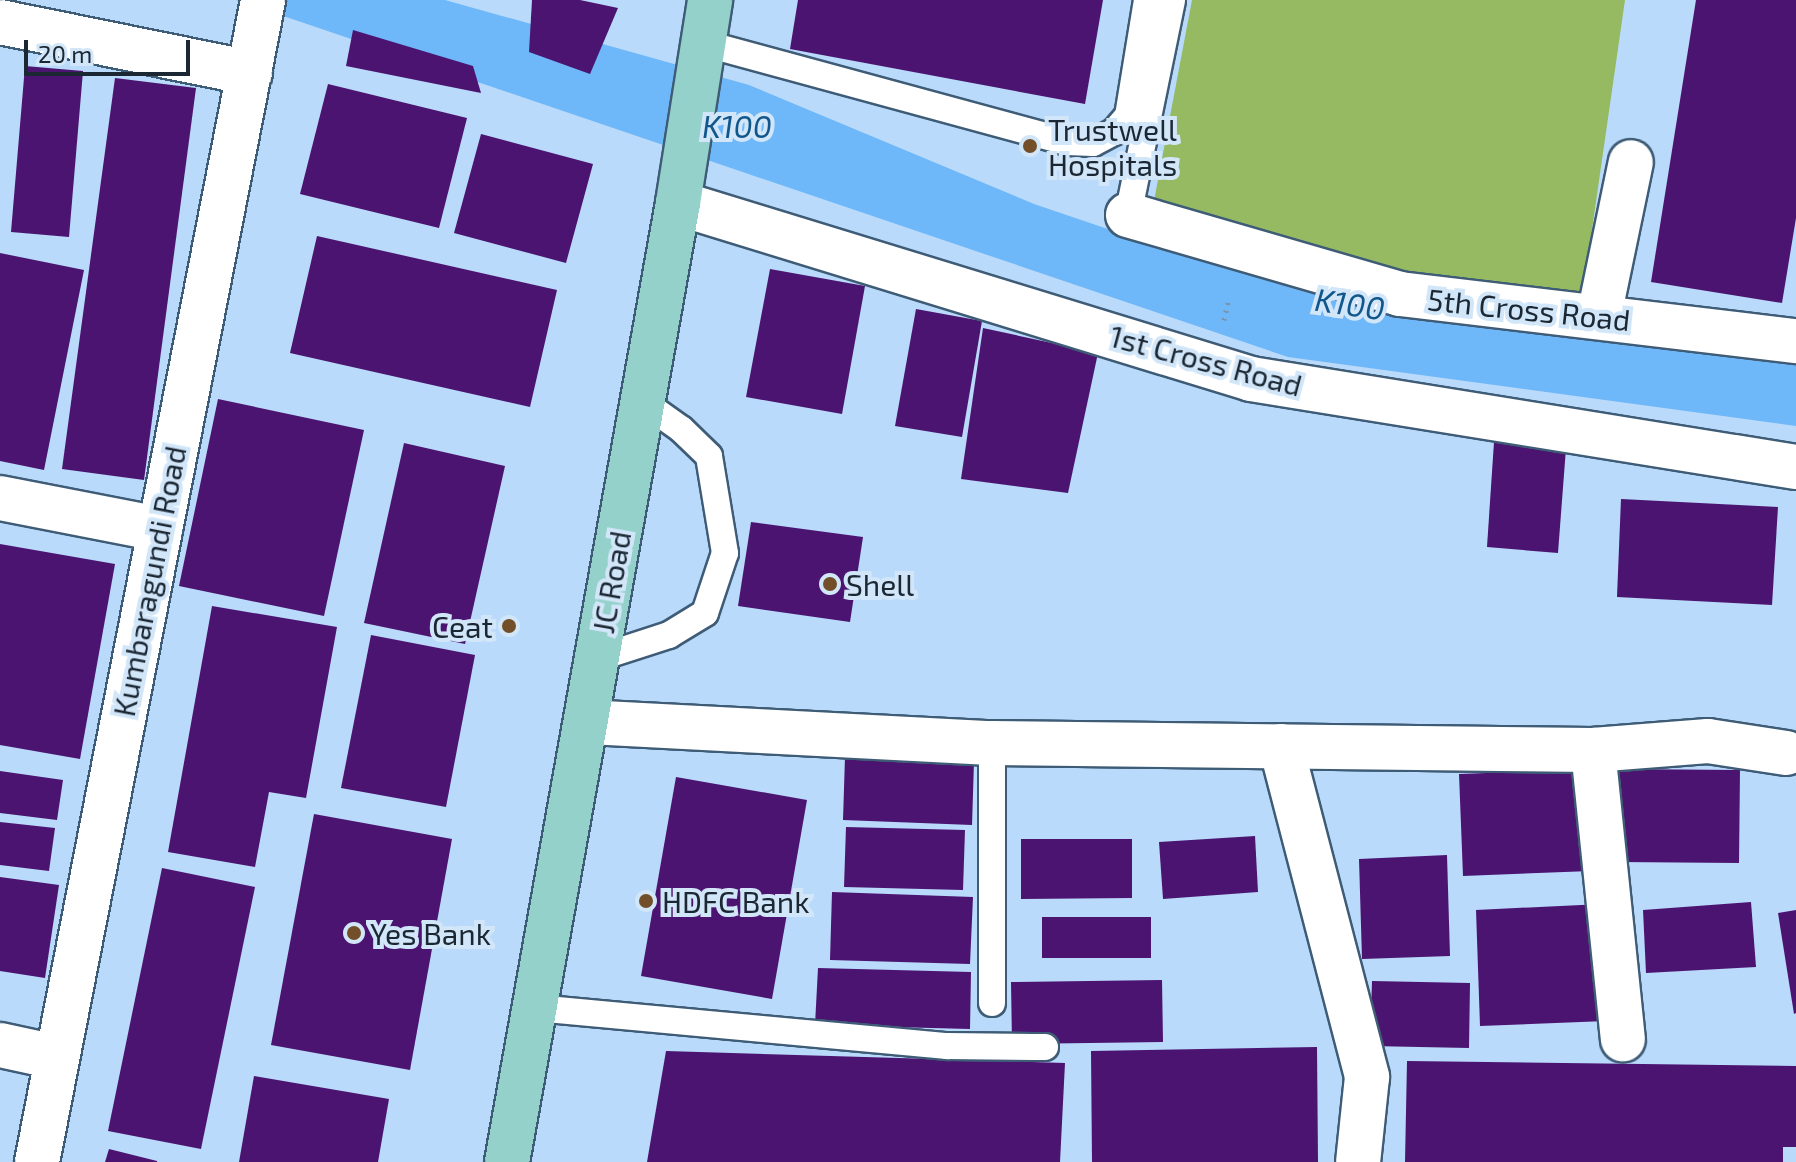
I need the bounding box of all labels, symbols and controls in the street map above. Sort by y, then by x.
scale bar [28,24,194,74]
text: 20 m [38,39,92,68]
water label: K100 [702,106,772,144]
place label: Trustwell Hospitals [1048,111,1177,182]
marker: Trustwell Hospitals [1019,135,1041,157]
water label: K100 [1313,279,1387,327]
street label: 5th Cross Road [1426,280,1632,338]
street label: 1st Cross Road [1106,317,1306,403]
street label: Kumbaragundi Road [105,443,193,719]
street label: JC Road [584,528,638,636]
place label: Shell [846,566,914,602]
marker: Shell [821,575,839,593]
place label: Ceat [432,608,493,644]
marker: Ceat [500,617,518,635]
place label: HDFC Bank [662,883,809,919]
marker: HDFC Bank [637,892,655,910]
place label: Yes Bank [370,915,491,951]
marker: Yes Bank [345,924,363,942]

